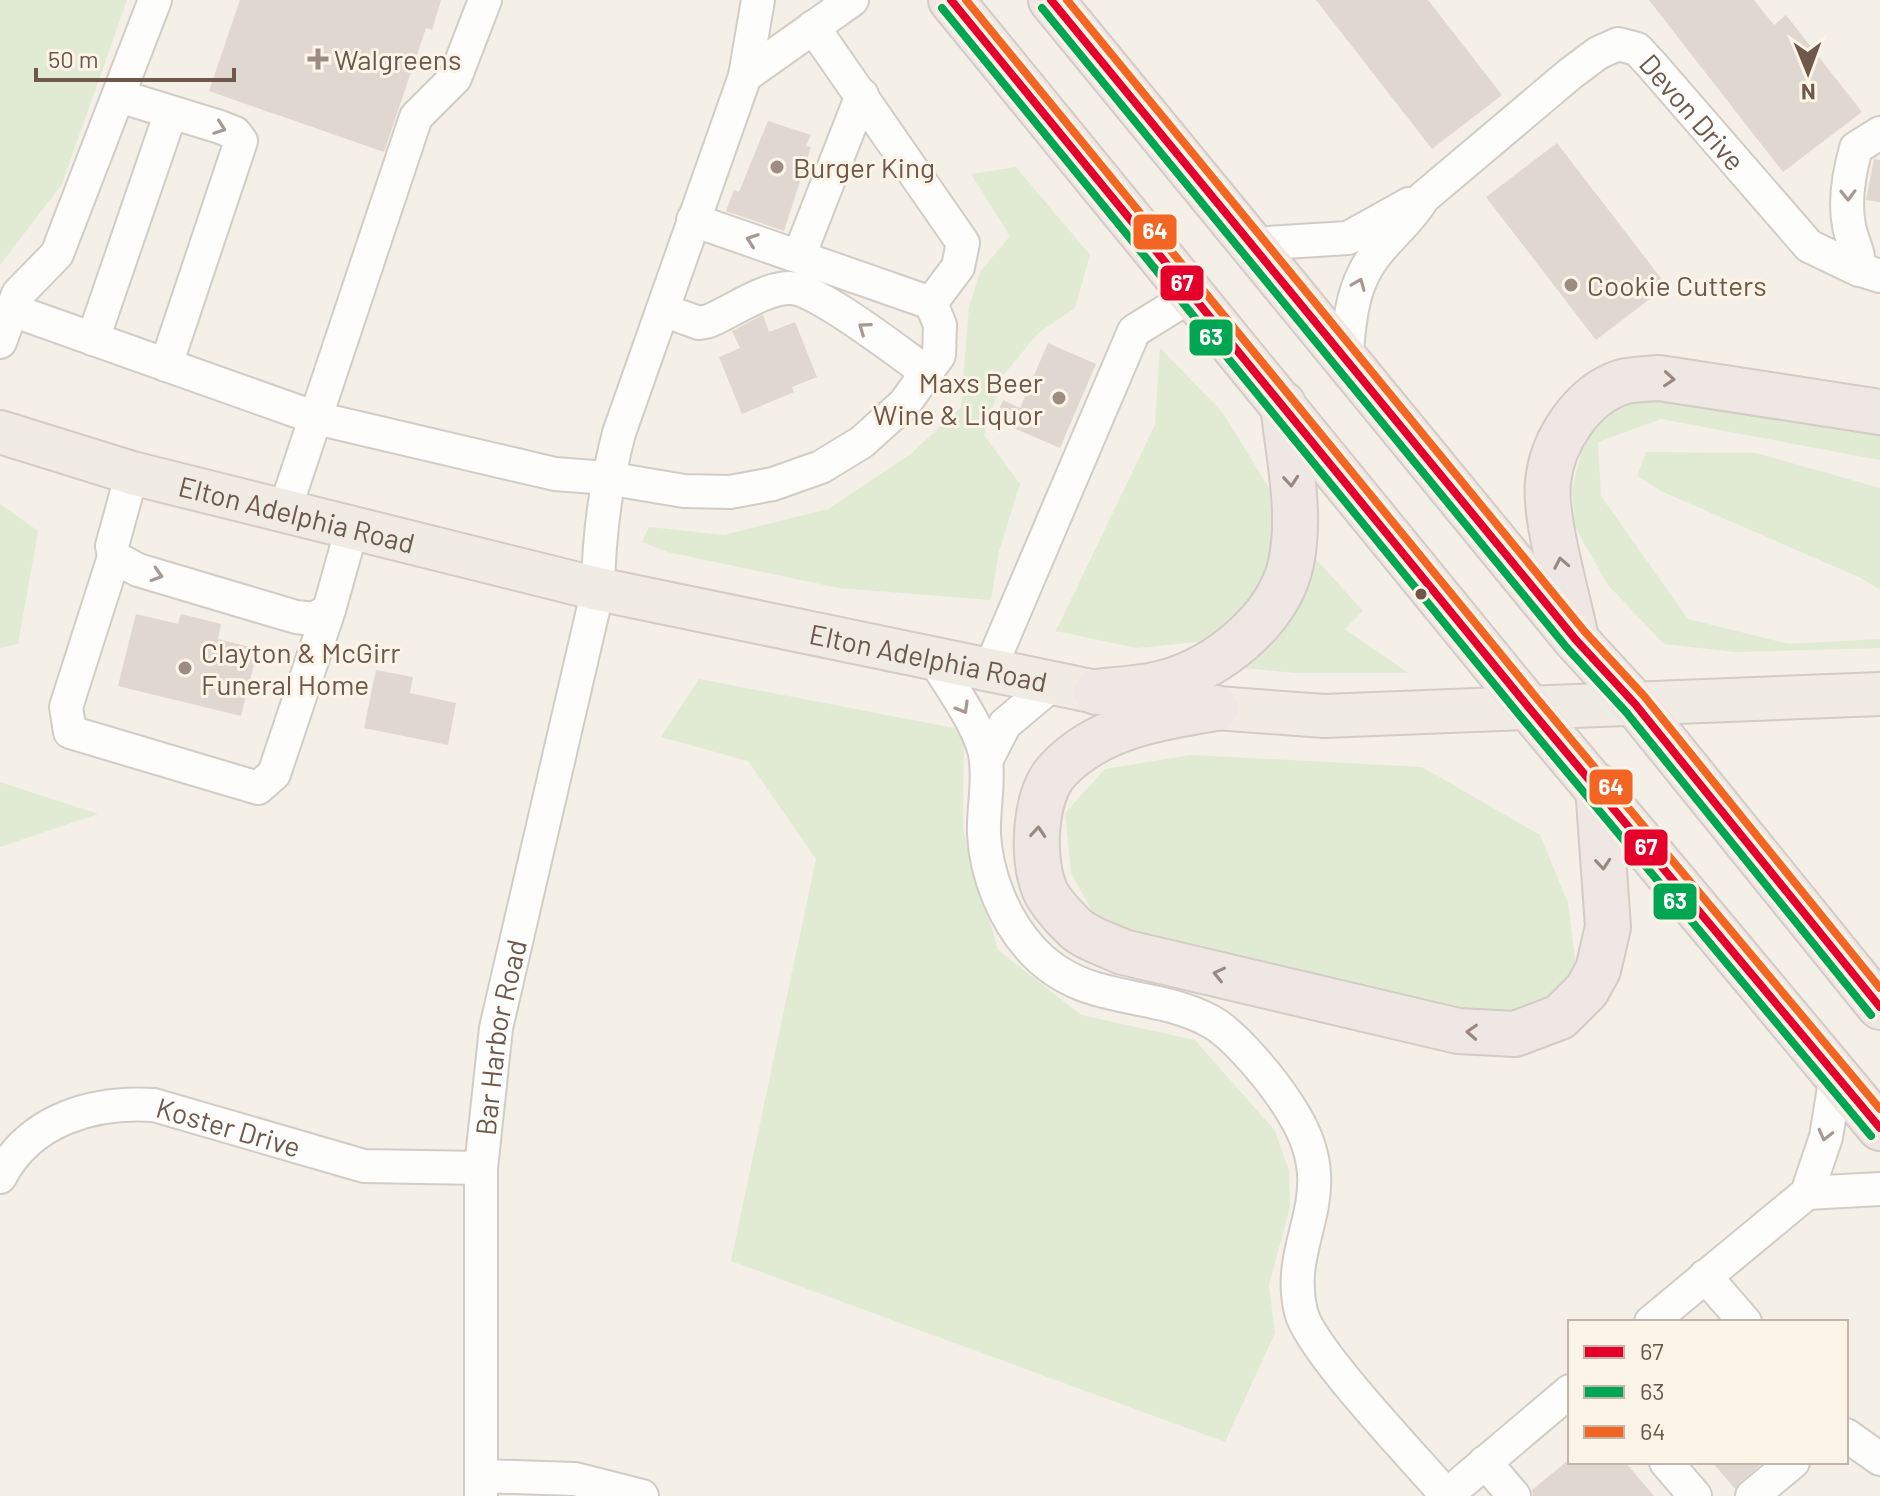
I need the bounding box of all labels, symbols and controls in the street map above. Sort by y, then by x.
scale bar [36,32,234,82]
north arrow [1768,32,1848,112]
place label: Walgreens [334,42,461,76]
text: 50 m [48,44,99,73]
street label: Devon Drive [1633,47,1752,177]
marker: Walgreens [309,50,327,68]
text: N [1801,80,1816,106]
one-way arrow [212,118,226,135]
place label: Burger King [793,150,935,184]
marker: Burger King [768,158,786,176]
one-way arrow [1839,189,1857,202]
line badge: 64 [1132,213,1178,251]
text: 64 [1142,217,1168,243]
one-way arrow [746,233,760,249]
line badge: 67 [1159,264,1205,302]
place label: Cookie Cutters [1587,268,1767,302]
text: 67 [1171,269,1193,295]
marker: Cookie Cutters [1562,276,1580,294]
one-way arrow [1350,278,1366,292]
line badge: 63 [1188,318,1234,357]
one-way arrow [859,323,873,338]
text: 63 [1199,323,1223,349]
place label: Maxs Beer Wine & Liquor [873,365,1043,431]
one-way arrow [1663,370,1676,387]
marker: Maxs Beer Wine & Liquor [1050,389,1068,407]
street label: Elton Adelphia Road [175,468,418,560]
one-way arrow [1282,475,1299,488]
one-way arrow [1553,557,1570,570]
one-way arrow [149,566,163,582]
unlabelled marker [1413,586,1429,602]
street label: Elton Adelphia Road [807,616,1051,699]
place label: Clayton & McGirr Funeral Home [201,635,401,701]
marker: Clayton & McGirr Funeral Home [176,659,194,677]
one-way arrow [953,699,969,714]
line badge: 64 [1588,768,1634,806]
text: 64 [1598,773,1624,799]
one-way arrow [1029,825,1046,838]
line badge: 67 [1623,828,1669,867]
text: 67 [1635,833,1657,859]
one-way arrow [1595,858,1612,871]
line badge: 63 [1652,882,1698,921]
text: 63 [1663,887,1687,913]
street label: Bar Harbor Road [468,936,533,1137]
one-way arrow [1213,967,1226,984]
one-way arrow [1465,1023,1478,1040]
street label: Koster Drive [153,1090,305,1164]
one-way arrow [1817,1127,1834,1141]
legend [1568,1320,1848,1464]
text: 67 [1640,1336,1664,1365]
text: 63 [1640,1376,1665,1405]
text: 64 [1640,1416,1666,1445]

